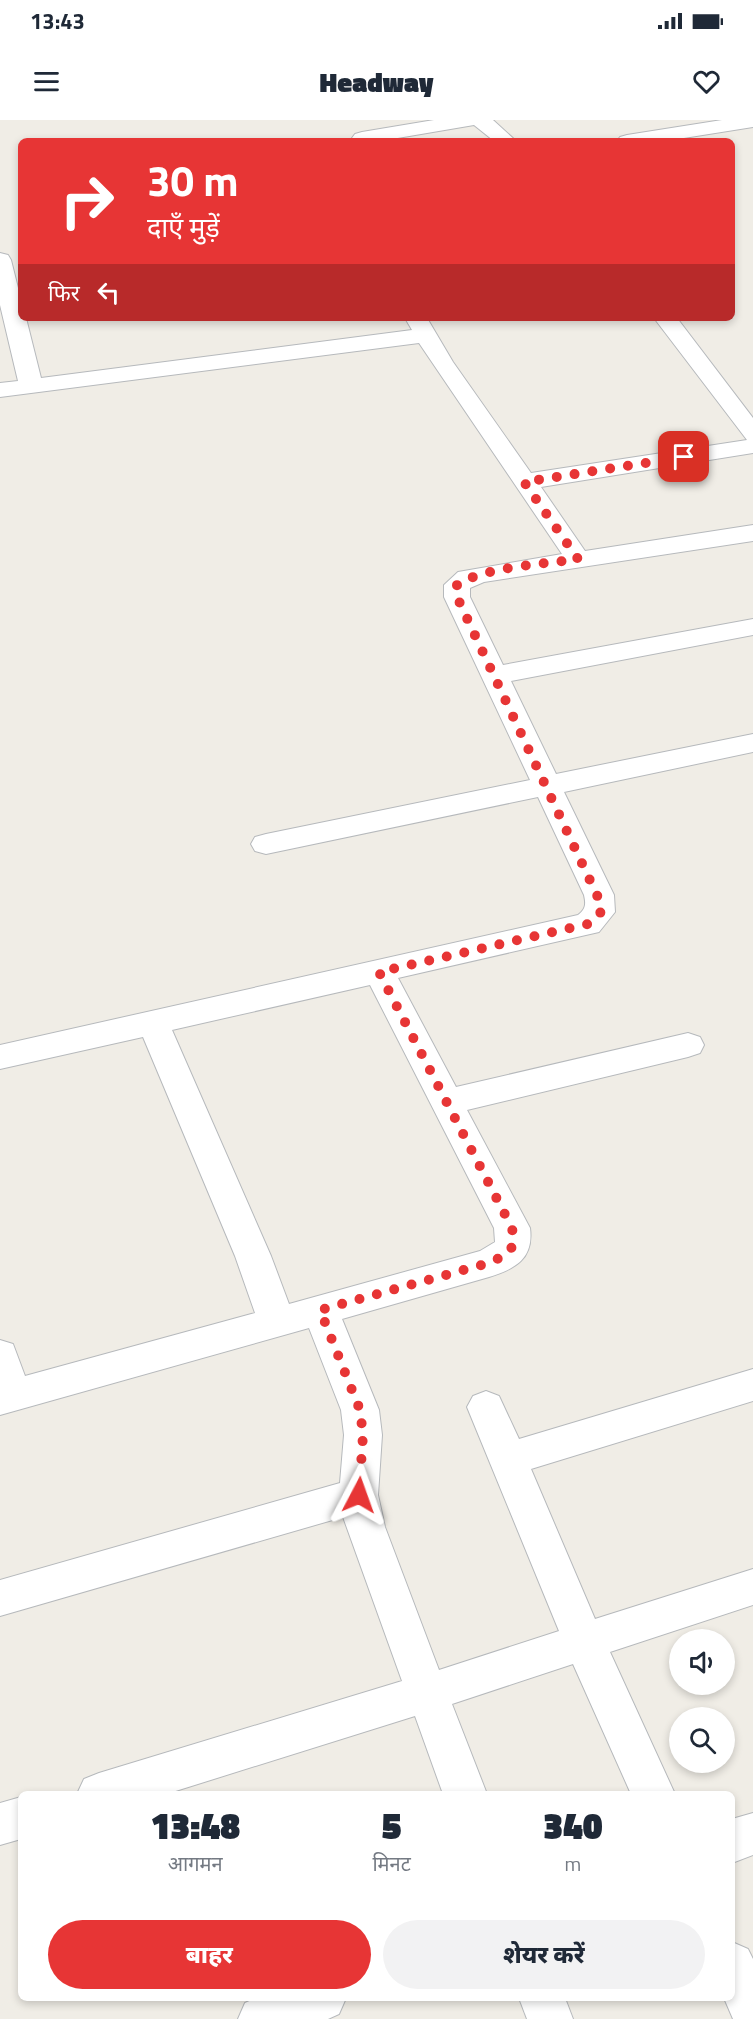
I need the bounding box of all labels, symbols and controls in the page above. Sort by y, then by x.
text: 13:43 [30,4,85,38]
text: Headway [320,61,433,102]
icon: menu [30,65,63,98]
icon: heart [690,65,723,98]
text: 30 m [147,148,239,212]
icon: right [48,162,126,240]
text: दाएँ मुड़ें [147,206,220,247]
text: फिर [48,276,80,310]
icon: left [92,276,125,309]
pin [658,431,709,482]
icon: arrive [667,440,700,473]
position arrow [327,1463,391,1527]
map controls [669,1629,735,1773]
button: sound [669,1629,735,1695]
button: search [669,1707,735,1773]
text: 13:48 [150,1798,240,1853]
text: 5 [382,1798,401,1853]
text: 340 [543,1798,603,1853]
text: आगमन [168,1848,223,1879]
text: मिनट [372,1848,411,1879]
text: m [565,1848,581,1879]
button: बाहर [48,1920,371,1989]
button: शेयर करें [383,1920,705,1989]

